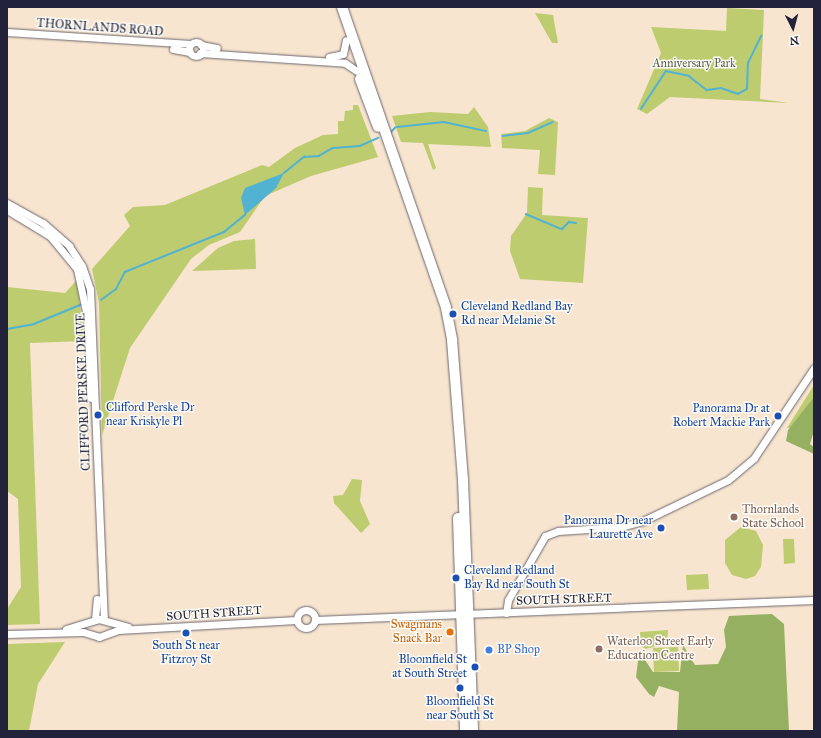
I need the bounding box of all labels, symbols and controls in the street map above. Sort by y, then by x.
north arrow [773,8,813,48]
street label: THORNLANDS ROAD [36,16,164,40]
text: N [789,33,800,47]
park label: Anniversary Park [652,57,736,71]
place label: Cleveland Redland Bay Rd near Melanie St [461,300,573,328]
marker: Cleveland Redland Bay Rd near Melanie St [448,309,458,319]
street label: CLIFFORD PERSKE DRIVE [74,313,94,471]
place label: Clifford Perske Dr near Kriskyle Pl [106,401,194,429]
place label: Panorama Dr at Robert Mackie Park [673,402,770,430]
marker: Clifford Perske Dr near Kriskyle Pl [93,410,103,420]
marker: Panorama Dr at Robert Mackie Park [773,411,783,421]
place label: Thornlands State School [742,503,804,531]
marker: Thornlands State School [729,512,739,522]
place label: Panorama Dr near Laurette Ave [564,514,653,542]
marker: Panorama Dr near Laurette Ave [656,523,666,533]
place label: Cleveland Redland Bay Rd near South St [464,564,570,592]
marker: Cleveland Redland Bay Rd near South St [451,573,461,583]
street label: SOUTH STREET [516,591,612,609]
street label: SOUTH STREET [166,603,262,625]
place label: Swagmans Snack Bar [391,618,442,646]
marker: Swagmans Snack Bar [445,627,455,637]
marker: South St near Fitzroy St [181,628,191,638]
place label: Waterloo Street Early Education Centre [607,635,714,663]
place label: South St near Fitzroy St [152,639,220,667]
place label: BP Shop [497,643,540,657]
marker: Waterloo Street Early Education Centre [594,644,604,654]
marker: BP Shop [484,645,494,655]
place label: Bloomfield St at South Street [392,653,467,681]
marker: Bloomfield St at South Street [470,662,480,672]
marker: Bloomfield St near South St [455,683,465,693]
place label: Bloomfield St near South St [426,695,494,723]

